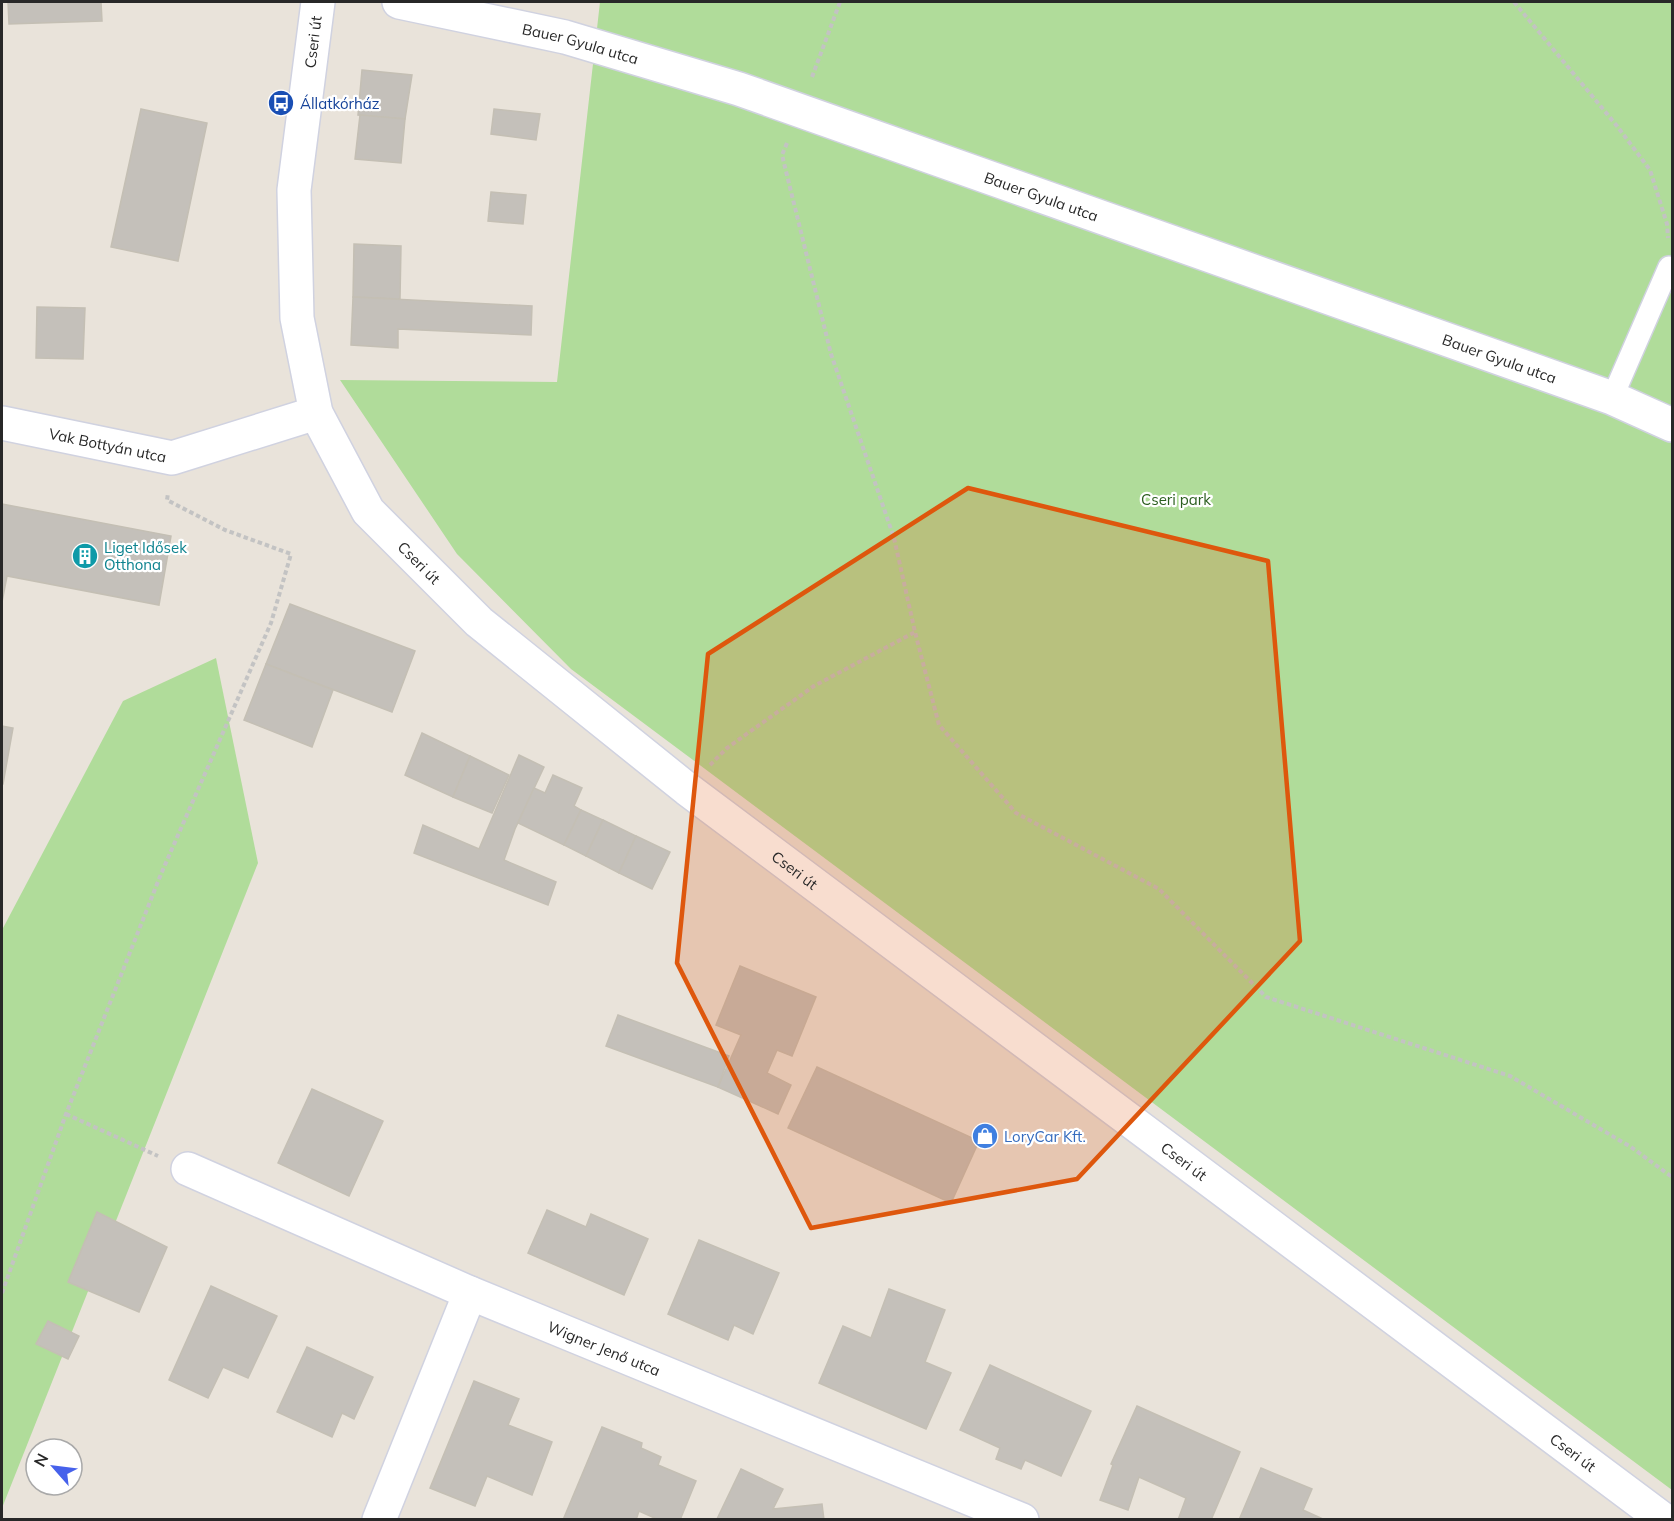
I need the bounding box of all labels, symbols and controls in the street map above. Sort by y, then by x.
street label: Cseri út [300,15,326,69]
street label: Bauer Gyula utca [520,19,641,68]
bus stop icon: Állatkórház [266,88,296,118]
place label: Állatkórház [300,94,380,113]
street label: Bauer Gyula utca [982,167,1101,225]
street label: Bauer Gyula utca [1440,329,1559,387]
street label: Vak Bottyán utca [47,423,168,466]
park label: Cseri park [1141,490,1211,509]
street label: Cseri út [394,537,445,588]
place label: Liget Idősek Otthona [104,538,187,574]
building icon: Liget Idősek Otthona [70,541,100,571]
street label: Cseri út [768,846,822,893]
shop icon: LoryCar Kft. [970,1121,1000,1151]
place label: LoryCar Kft. [1004,1127,1086,1146]
street label: Cseri út [1157,1138,1211,1184]
street label: Wigner Jenő utca [545,1316,663,1380]
street label: Cseri út [1547,1429,1600,1475]
north arrow [24,1437,84,1497]
text: N [29,1450,52,1470]

